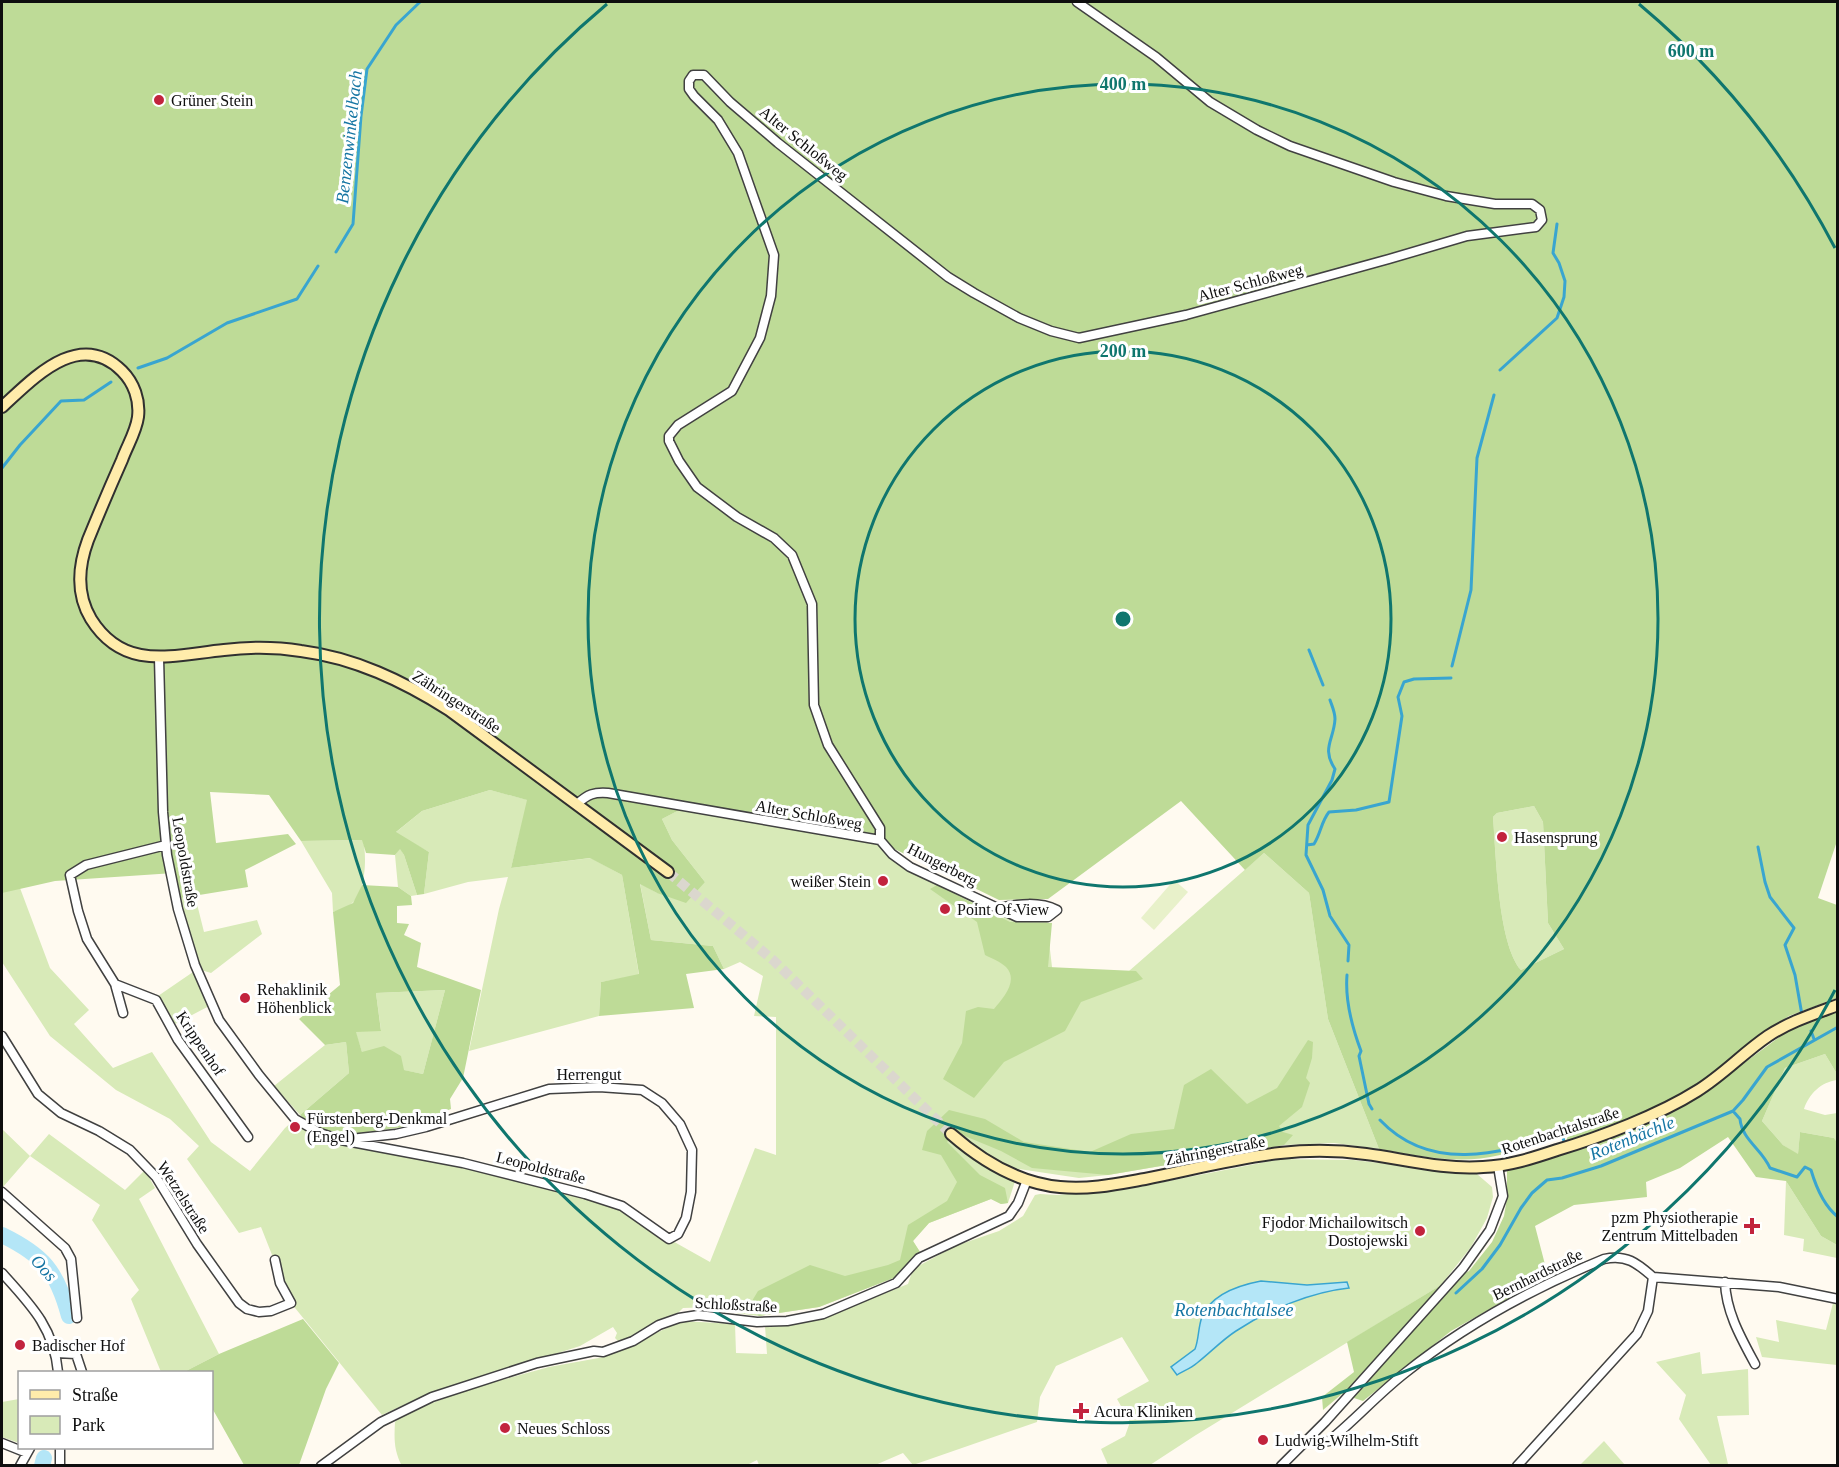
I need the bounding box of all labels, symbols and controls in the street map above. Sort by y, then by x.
text: 600 m [1668,41,1714,61]
water label: Benzenwinkelbach [332,69,366,205]
text: 400 m [1100,74,1146,94]
place label: Grüner Stein [171,92,253,109]
marker: Grüner Stein [152,93,166,107]
street label: Alter Schloßweg [756,103,851,185]
street label: Alter Schloßweg [1196,260,1305,306]
text: 200 m [1100,341,1146,361]
centre of rings [1113,609,1133,629]
street label: Zähringerstraße [409,667,504,737]
street label: Alter Schloßweg [754,797,864,833]
street label: Leopoldstraße [168,816,202,909]
place label: Hasensprung [1514,829,1598,847]
marker: Hasensprung [1495,830,1509,844]
street label: Hungerberg [905,840,981,890]
place label: weißer Stein [791,873,871,890]
marker: weißer Stein [876,874,890,888]
place label: Point Of View [957,901,1050,918]
marker: Point Of View [938,902,952,916]
place label: Rehaklinik Höhenblick [257,981,332,1016]
marker: Rehaklinik Höhenblick [238,991,252,1005]
street label: Krippenhof [172,1008,229,1080]
street label: Herrengut [557,1066,622,1084]
street label: Rotenbachtalstraße [1499,1103,1621,1158]
place label: Fürstenberg-Denkmal (Engel) [307,1110,448,1146]
water label: Rotenbächle [1586,1112,1677,1164]
marker: Fürstenberg-Denkmal (Engel) [288,1120,302,1134]
street label: Zähringerstraße [1164,1132,1267,1169]
street label: Leopoldstraße [494,1148,587,1188]
street label: Wetzelstraße [154,1158,213,1236]
place label: pzm Physiotherapie Zentrum Mittelbaden [1602,1209,1738,1244]
place label: Fjodor Michailowitsch Dostojewski [1262,1214,1409,1250]
marker: pzm Physiotherapie Zentrum Mittelbaden [1743,1217,1761,1235]
marker: Fjodor Michailowitsch Dostojewski [1413,1224,1427,1238]
street label: Bernhardstraße [1490,1245,1585,1304]
water label: Oos [27,1251,61,1285]
street label: Schloßstraße [694,1294,778,1315]
water label: Rotenbachtalsee [1174,1300,1293,1320]
place label: Badischer Hof [32,1337,126,1354]
marker: Badischer Hof [13,1338,27,1352]
legend [18,1371,213,1449]
text: Straße [72,1385,118,1405]
marker: Acura Kliniken [1072,1402,1090,1420]
place label: Acura Kliniken [1094,1403,1193,1420]
text: Park [72,1415,105,1435]
place label: Neues Schloss [517,1420,610,1437]
marker: Neues Schloss [498,1421,512,1435]
place label: Ludwig-Wilhelm-Stift [1275,1432,1419,1450]
marker: Ludwig-Wilhelm-Stift [1256,1433,1270,1447]

